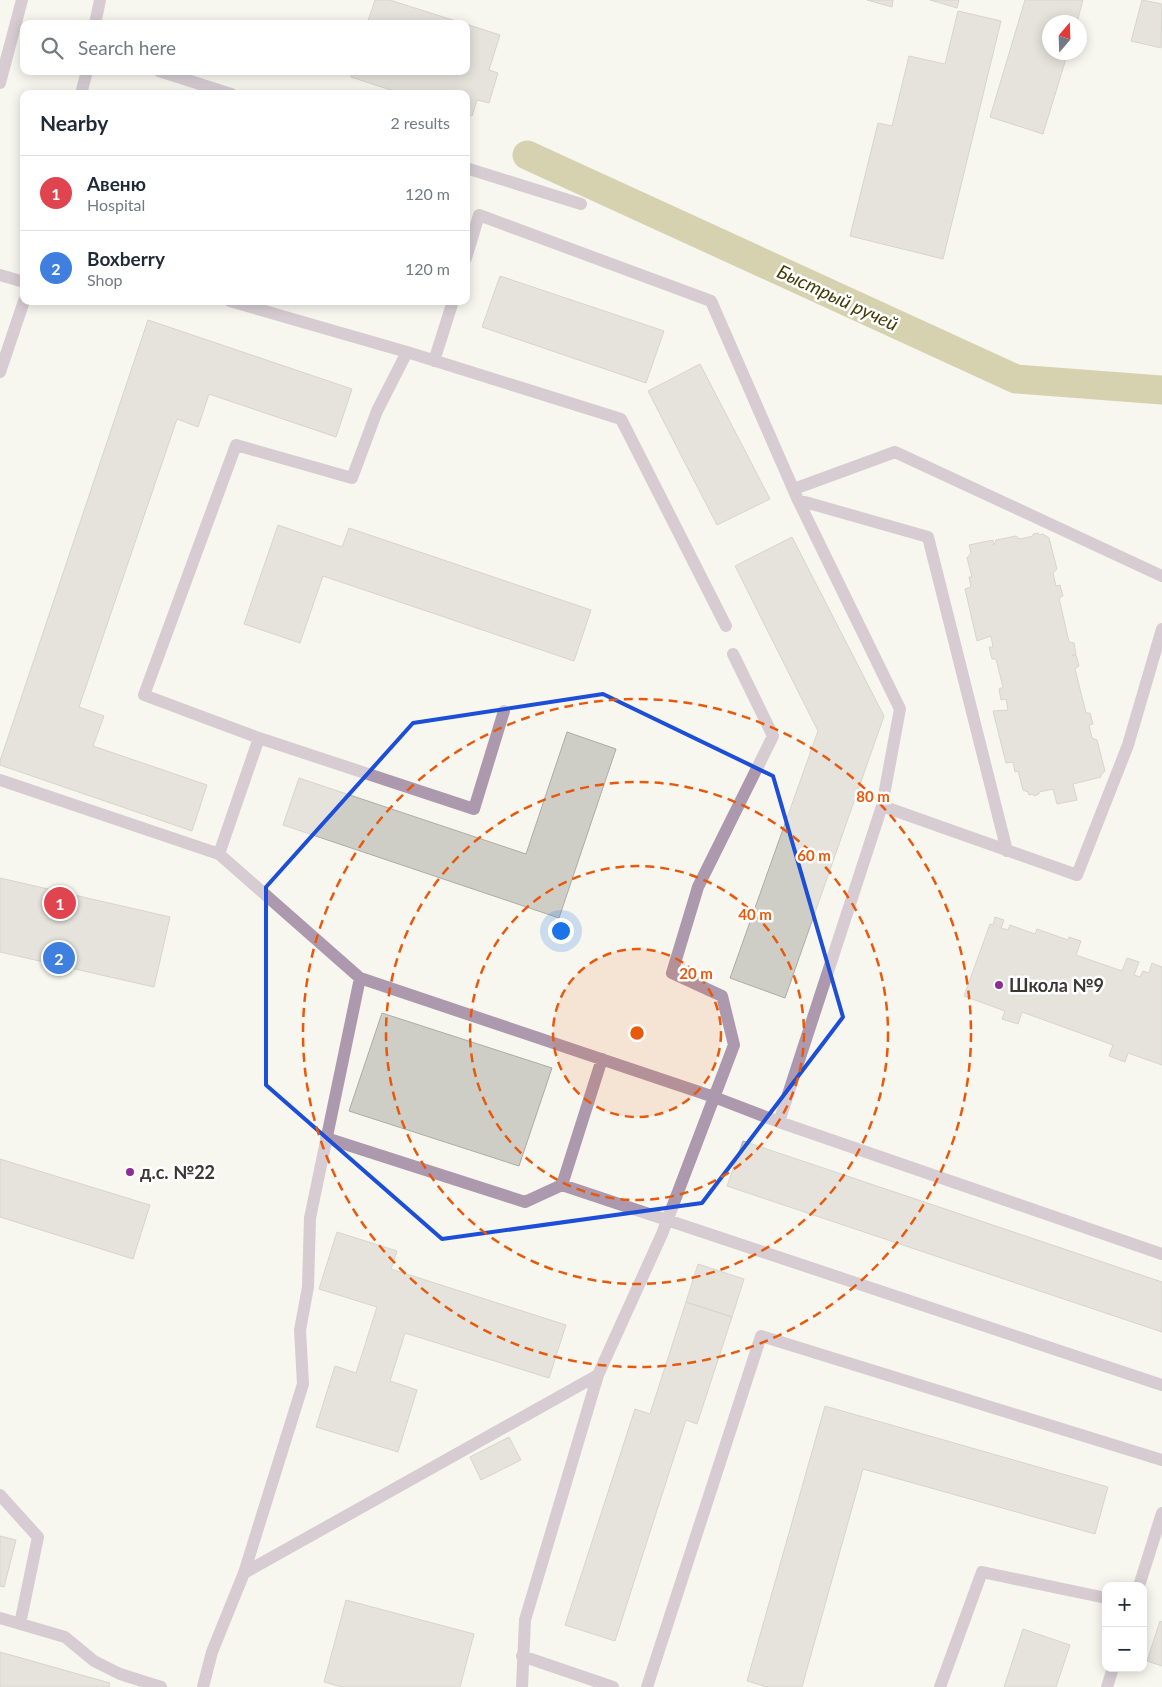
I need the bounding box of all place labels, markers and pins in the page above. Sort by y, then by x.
pin: 1 [44,884,76,922]
pin: 2 [43,939,75,977]
place label: Школа №9 [1009,974,1104,996]
marker: Школа №9 [993,979,1005,991]
centre of rings [628,1024,646,1042]
place label: д.с. №22 [140,1161,215,1183]
marker: д.с. №22 [124,1166,136,1178]

